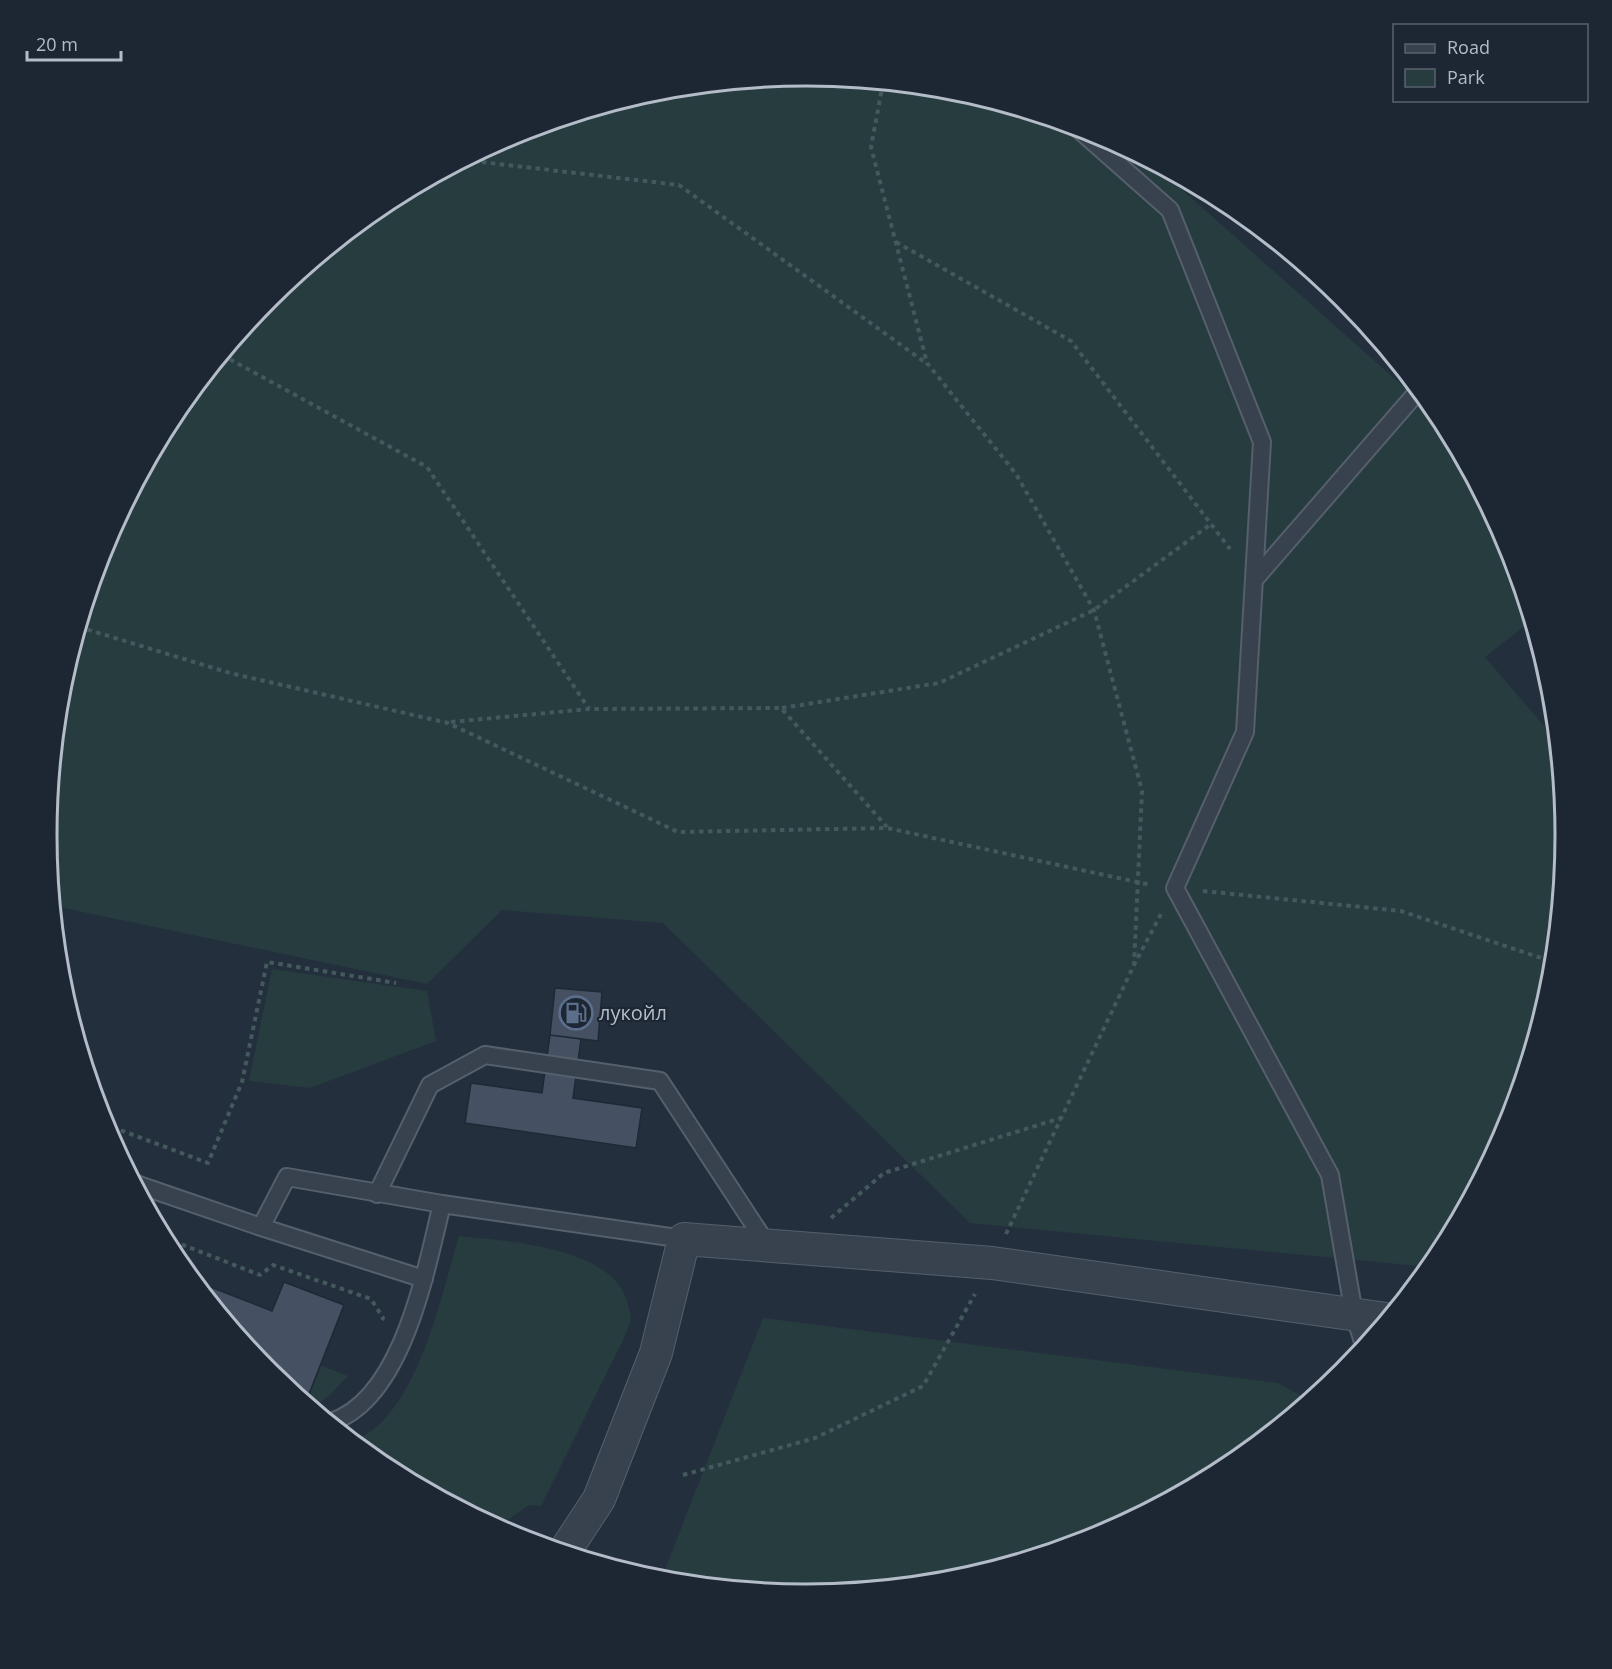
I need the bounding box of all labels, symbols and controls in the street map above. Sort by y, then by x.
scale bar [27,24,122,62]
legend [1393,24,1588,102]
text: 20 m [36,32,78,56]
text: Road [1447,35,1490,59]
text: Park [1447,65,1485,89]
fuel station icon: лукойл [558,995,594,1031]
place label: лукойл [599,999,667,1026]

